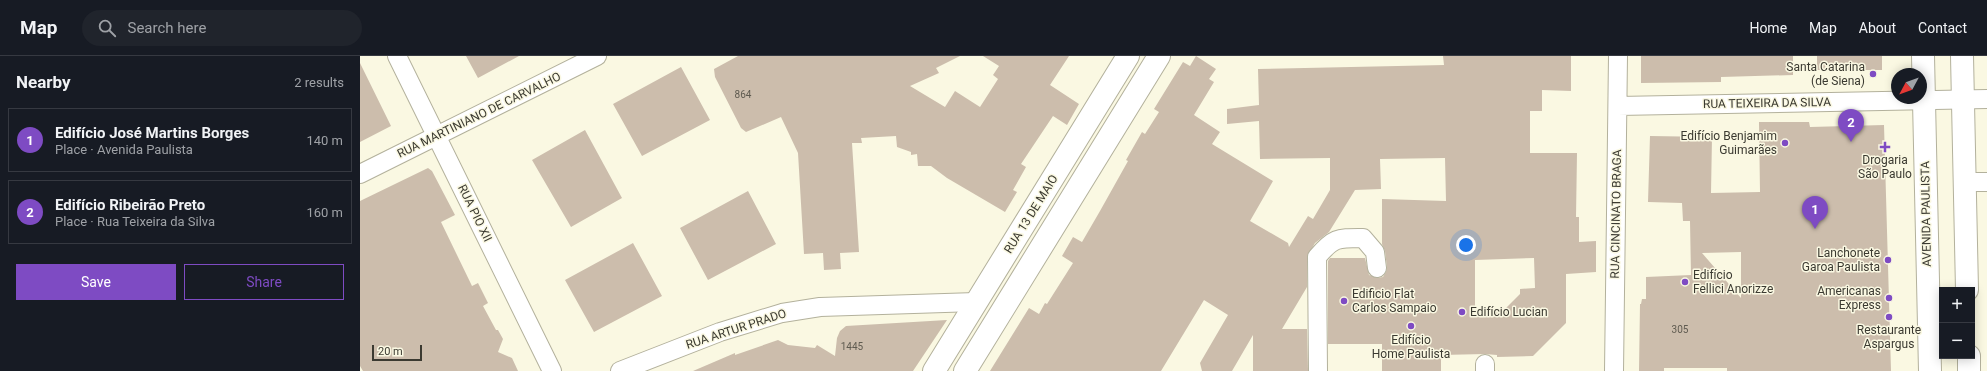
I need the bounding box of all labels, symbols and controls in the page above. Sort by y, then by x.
search box [82,10,362,46]
text: Map [20,16,58,39]
icon: search [96,17,118,39]
text: Search here [128,19,206,37]
text: Home [1749,20,1787,36]
text: Map [1809,20,1837,36]
text: About [1859,20,1896,36]
text: Contact [1918,20,1967,36]
place label: Santa Catarina (de Siena) [1786,60,1865,88]
north arrow [1891,68,1927,104]
street label: RUA MARTINIANO DE CARVALHO [395,69,563,161]
marker: Santa Catarina (de Siena) [1868,69,1878,79]
text: Nearby [16,72,71,92]
text: 2 results [294,75,344,90]
house number: 864 [735,89,752,100]
street label: RUA TEIXEIRA DA SILVA [1703,95,1831,111]
pin: 2 [1838,109,1864,142]
text: Edifício José Martins Borges [55,124,249,142]
place label: Edifício Benjamim Guimarães [1681,129,1777,157]
text: 1 [26,133,34,148]
text: 140 m [306,133,343,148]
marker: Edifício Benjamim Guimarães [1780,138,1790,148]
text: Place · Avenida Paulista [55,142,193,157]
marker: Drogaria São Paulo [1880,142,1890,152]
street label: RUA CINCINATO BRAGA [1608,149,1624,279]
place label: Drogaria São Paulo [1858,153,1912,181]
street label: AVENIDA PAULISTA [1918,161,1934,267]
street label: RUA 13 DE MAIO [1001,172,1061,256]
street label: RUA PIO XII [455,182,495,244]
text: Edifício Ribeirão Preto [55,196,205,214]
pin: 1 [1802,196,1828,229]
text: 2 [26,205,34,220]
text: 160 m [306,205,343,220]
text: Place · Rua Teixeira da Silva [55,214,215,229]
your location [1456,235,1476,255]
place label: Lanchonete Garoa Paulista [1802,246,1880,274]
marker: Lanchonete Garoa Paulista [1883,255,1893,265]
button: Save [16,264,176,300]
button: Share [184,264,344,300]
place label: Edifício Fellici Anorizze [1693,268,1773,296]
marker: Edifício Fellici Anorizze [1680,277,1690,287]
place label: Americanas Express [1817,284,1881,312]
place label: Edificio Flat Carlos Sampaio [1352,287,1437,315]
map controls [1939,287,1975,359]
button: + [1939,287,1975,323]
marker: Americanas Express [1884,293,1894,303]
marker: Edificio Flat Carlos Sampaio [1339,296,1349,306]
place label: Edifício Lucian [1470,305,1548,319]
street label: RUA ARTUR PRADO [684,306,788,352]
marker: Edifício Lucian [1457,307,1467,317]
marker: Restaurante Aspargus [1884,312,1894,322]
marker: Edifício Home Paulista [1406,321,1416,331]
place label: Restaurante Aspargus [1857,323,1921,351]
button: − [1939,323,1975,359]
house number: 305 [1672,324,1689,335]
place label: Edifício Home Paulista [1372,333,1450,361]
house number: 1445 [841,341,864,352]
scale bar [372,343,422,362]
text: 20 m [378,345,403,358]

